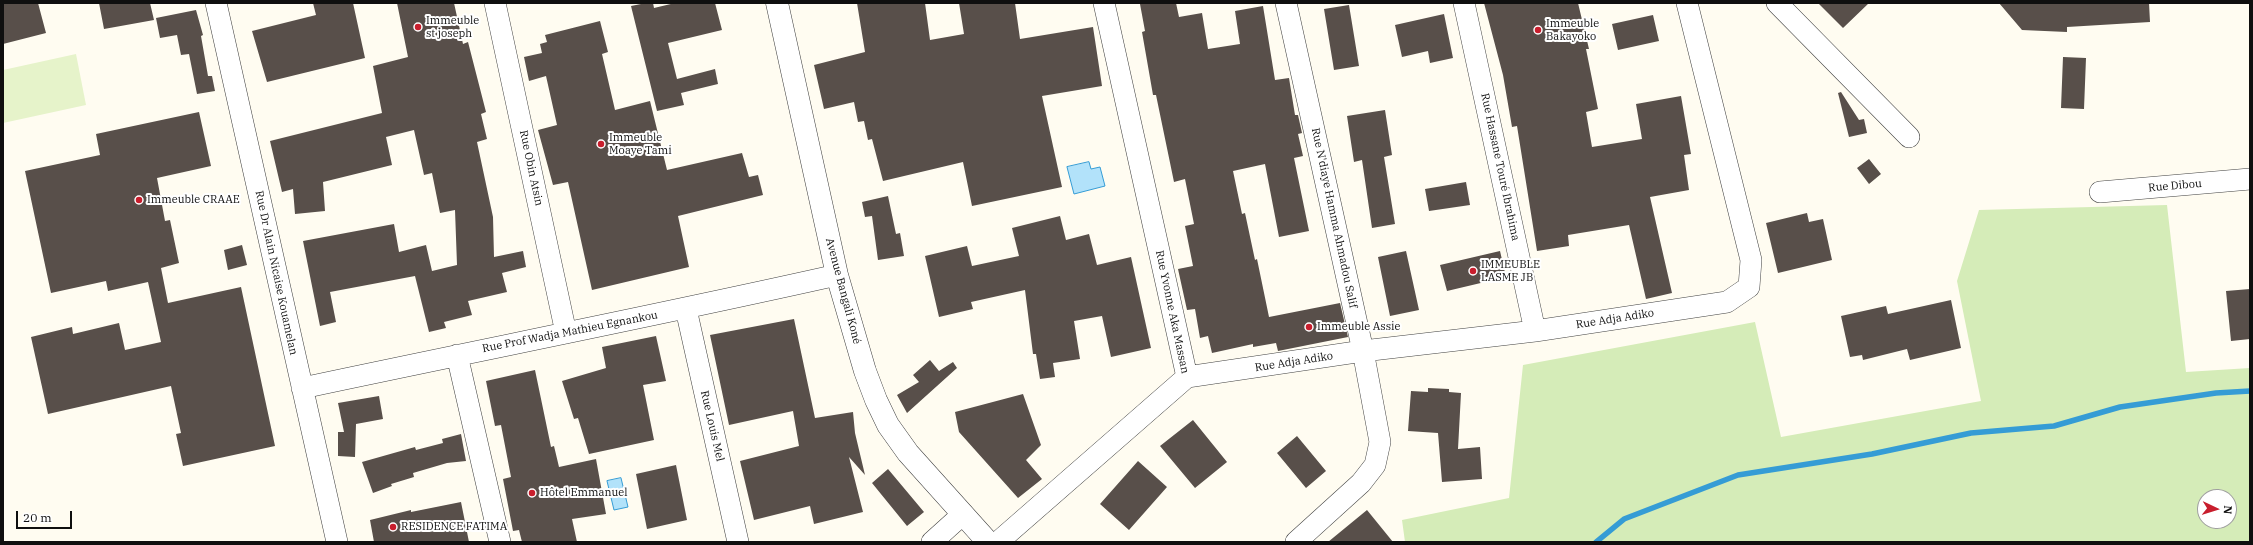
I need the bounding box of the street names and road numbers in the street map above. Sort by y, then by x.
street label: Rue Hassane Touré Ibrahima [1478,92,1522,242]
street label: Rue N'diaye Hamma Ahmadou Salif [1308,127,1360,309]
street label: Rue Obin Atsin [517,129,545,207]
street label: Rue Dibou [2148,177,2202,195]
street label: Rue Dr Alain Nicaise Kouamelan [252,190,300,356]
street label: Avenue Bangali Koné [822,236,864,346]
street label: Rue Yvonne Aka Massan [1152,249,1192,375]
street label: Rue Adja Adiko [1575,306,1655,332]
street label: Rue Prof Wadja Mathieu Egnankou [481,308,659,356]
street label: Rue Adja Adiko [1254,349,1334,375]
street label: Rue Louis Mel [697,389,727,463]

